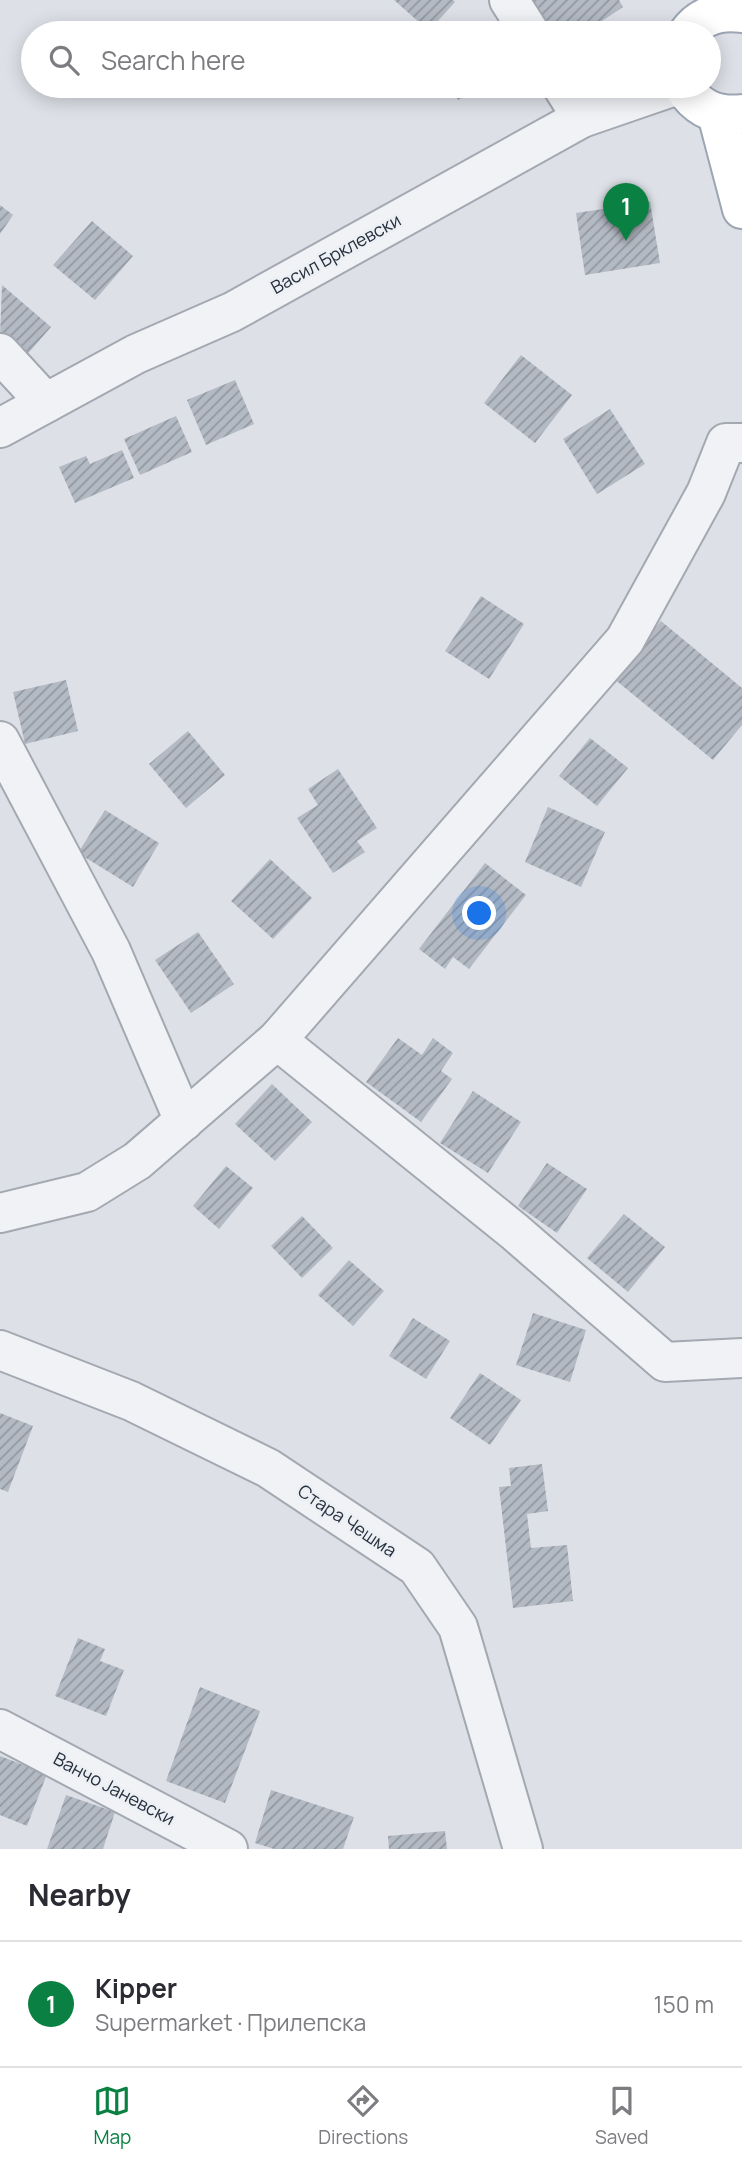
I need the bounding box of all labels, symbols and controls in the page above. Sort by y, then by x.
search box [21,21,721,98]
icon: search [45,41,83,79]
text: Search here [101,42,246,78]
pin: 1 [603,183,649,241]
street label: Васил Брклевски [266,207,405,299]
your location [462,896,496,930]
street label: Стара Чешма [294,1478,402,1562]
street label: Ванчо Јаневски [50,1746,179,1830]
text: Nearby [28,1874,131,1915]
text: Kipper [95,1970,177,2006]
text: 1 [46,1988,56,2020]
text: 150 m [654,1988,714,2020]
text: Supermarket · Прилепска [95,2006,366,2038]
tab: Map [93,2082,131,2150]
tab: Directions [318,2082,408,2150]
tab: Saved [595,2082,649,2150]

